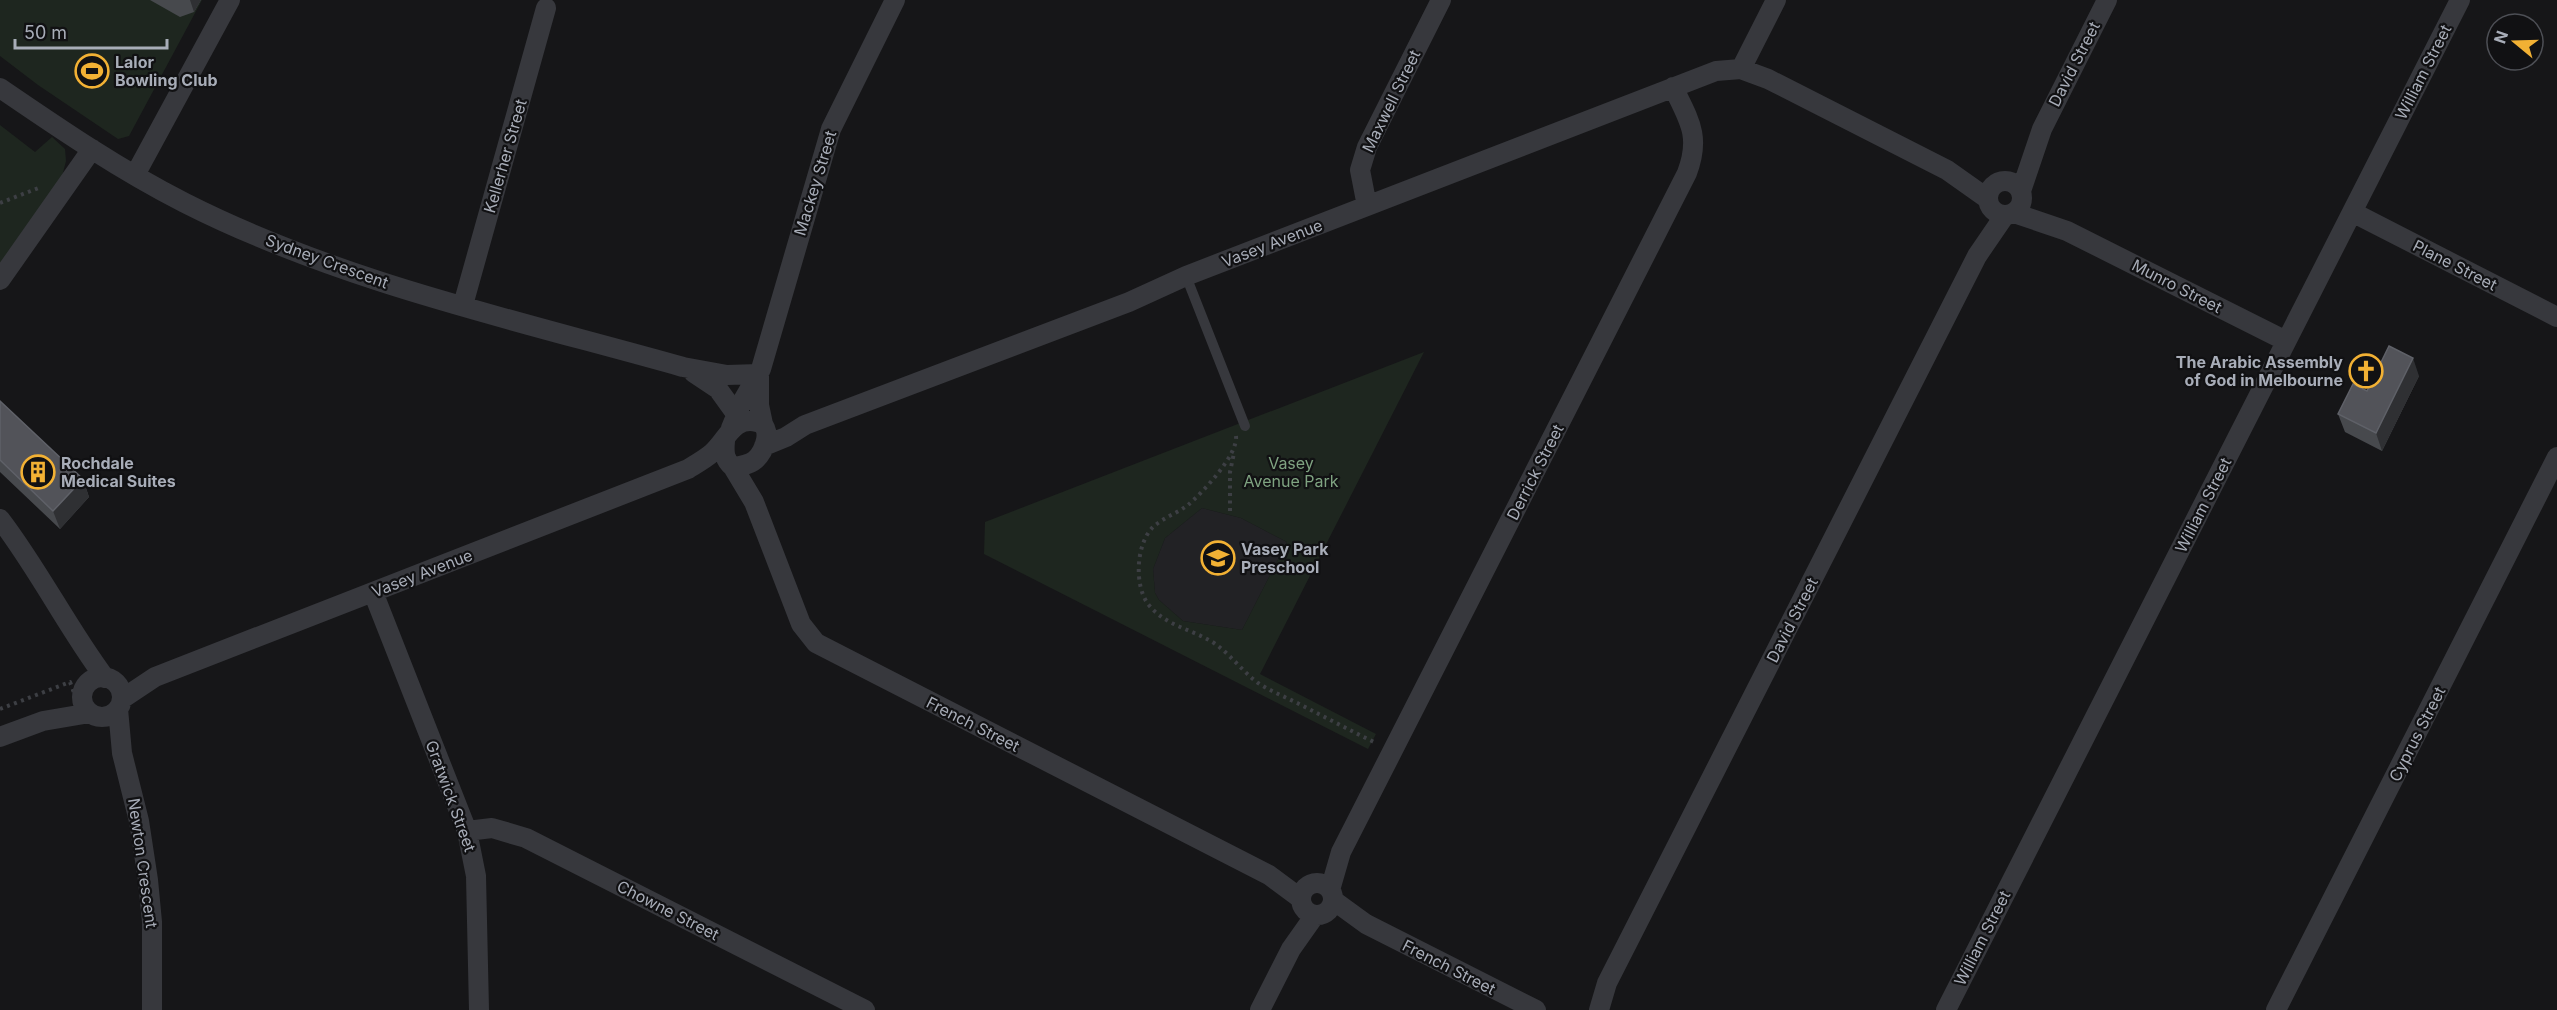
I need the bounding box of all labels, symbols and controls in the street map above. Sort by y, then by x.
scale bar [15,12,166,50]
north arrow [2485,12,2545,72]
street label: David Street [2044,18,2104,110]
street label: William Street [2391,21,2455,123]
text: 50 m [24,22,67,43]
text: N [2489,28,2512,46]
street label: Maxwell Street [1358,46,1424,156]
place label: Lalor Bowling Club [115,52,218,90]
sports icon: Lalor Bowling Club [74,53,110,89]
street label: Kellerher Street [479,97,531,215]
street label: Mackey Street [790,128,840,238]
street label: Vasey Avenue [1219,215,1325,271]
street label: Sydney Crescent [263,230,391,292]
street label: Plane Street [2410,235,2500,295]
street label: Munro Street [2129,255,2225,317]
place label: The Arabic Assembly of God in Melbourne [2176,352,2343,390]
church icon: The Arabic Assembly of God in Melbourne [2348,353,2384,389]
street label: Derrick Street [1502,421,1568,523]
place label: Rochdale Medical Suites [61,453,176,491]
park label: Vasey Avenue Park [1244,453,1339,491]
building icon: Rochdale Medical Suites [20,454,56,490]
street label: William Street [2171,454,2235,556]
place label: Vasey Park Preschool [1241,539,1329,577]
school or university icon: Vasey Park Preschool [1200,540,1236,576]
street label: Vasey Avenue [369,545,475,601]
street label: David Street [1762,574,1822,666]
street label: Cyprus Street [2384,683,2450,785]
street label: French Street [923,692,1023,756]
street label: Gratwick Street [422,738,480,854]
street label: Newton Crescent [124,797,162,929]
street label: Chowne Street [614,876,722,944]
street label: William Street [1950,887,2014,989]
street label: French Street [1399,935,1499,999]

